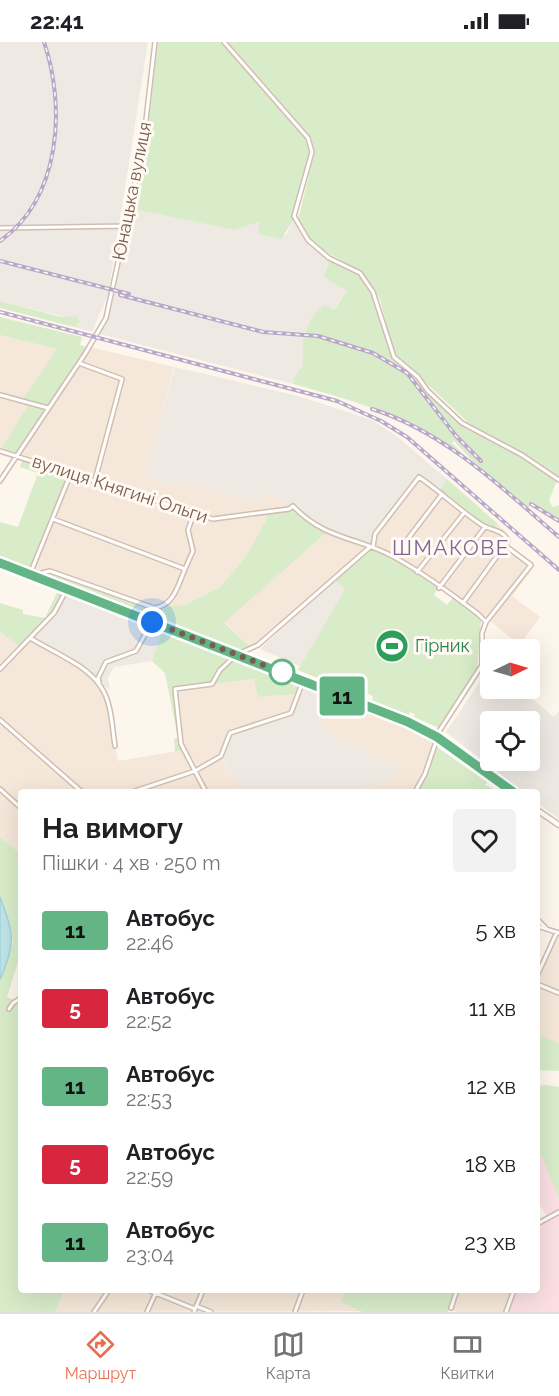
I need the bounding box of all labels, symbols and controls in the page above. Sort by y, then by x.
text: 22:41 [30,8,84,34]
street label: Юнацька вулиця [108,120,155,262]
street label: вулиця Княгині Ольги [30,450,211,527]
district label: ШМАКОВЕ [392,535,510,560]
your location [137,607,167,637]
sports icon: Гірник [374,628,410,664]
place label: Гірник [415,635,470,656]
north arrow [480,639,540,699]
map controls [480,639,540,771]
unlabelled marker [269,659,295,685]
line badge: 11 [315,676,369,716]
text: 11 [332,684,352,709]
button: locate [480,711,540,771]
button: heart [453,809,516,872]
text: На вимогу [42,812,183,845]
text: Пішки · 4 хв · 250 m [42,851,221,875]
text: Автобус [126,905,215,931]
text: 5 хв [476,917,516,943]
text: 11 [65,918,85,943]
text: 22:46 [126,931,174,955]
text: Автобус [126,983,215,1009]
text: 11 хв [469,995,516,1021]
text: 5 [69,996,81,1021]
text: 22:52 [126,1009,172,1033]
text: Автобус [126,1061,215,1087]
text: 12 хв [467,1073,516,1099]
text: 11 [65,1074,85,1099]
text: 22:53 [126,1087,172,1111]
text: Автобус [126,1139,215,1165]
text: 18 хв [465,1151,516,1177]
text: 5 [69,1152,81,1177]
text: 22:59 [126,1165,173,1189]
text: Автобус [126,1217,215,1243]
text: 23 хв [464,1229,516,1255]
text: 11 [65,1230,85,1255]
text: 23:04 [126,1243,174,1267]
tab: Маршрут [65,1328,136,1383]
tab: Карта [266,1328,311,1383]
tab: Квитки [440,1328,494,1383]

